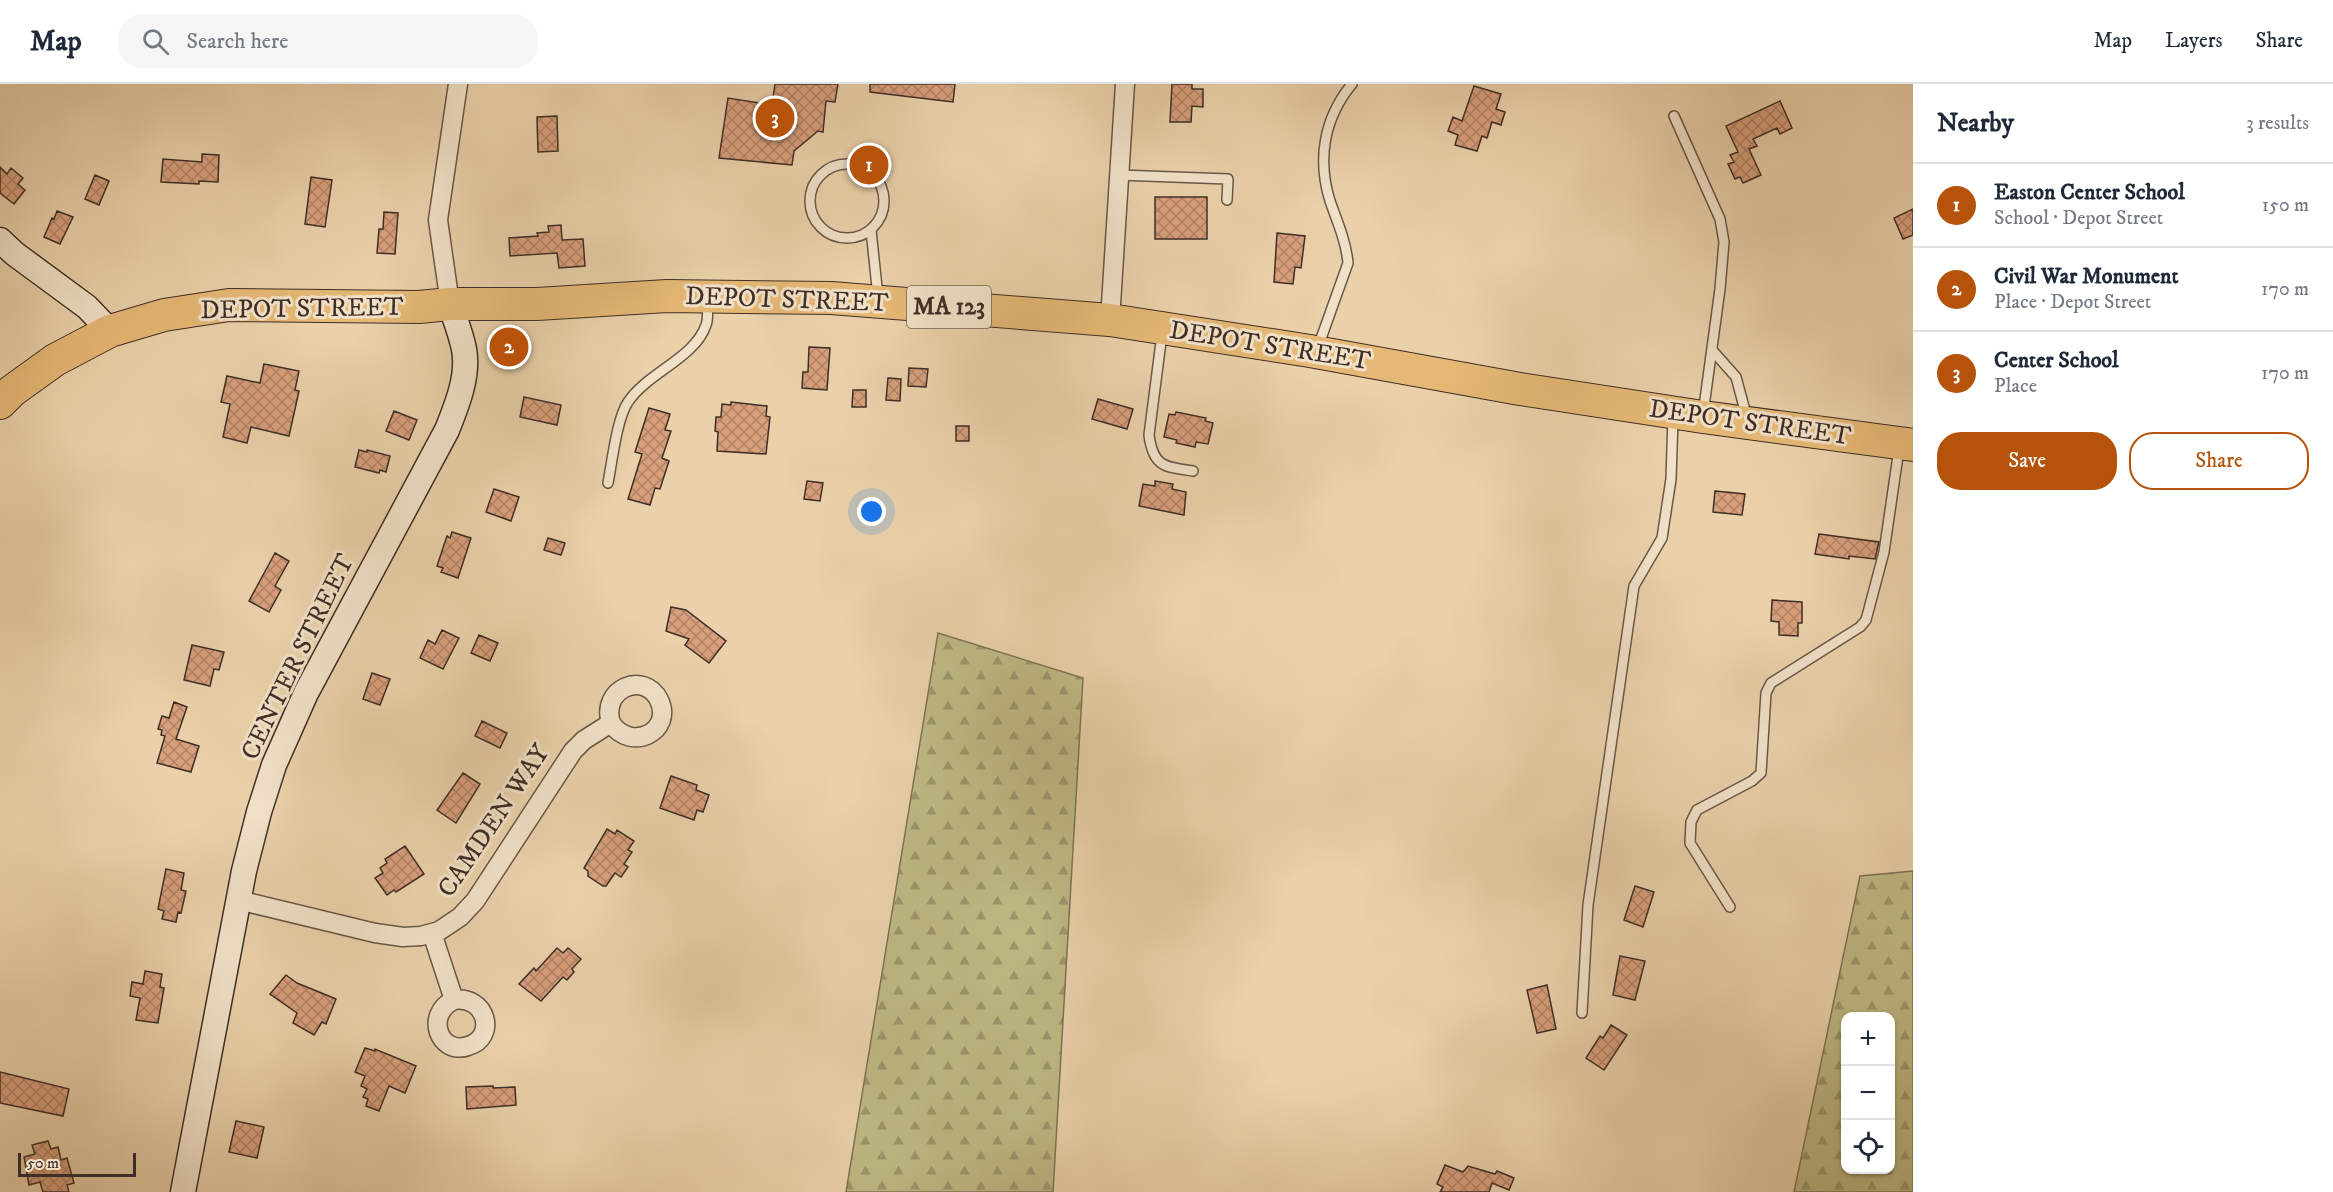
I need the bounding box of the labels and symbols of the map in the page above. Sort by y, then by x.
pin: 3 [756,96,794,141]
pin: 1 [850,142,888,188]
street label: DEPOT STREET [685,280,890,320]
road number: MA 123 [907,286,991,328]
street label: DEPOT STREET [200,291,404,327]
street label: DEPOT STREET [1167,314,1373,378]
pin: 2 [490,324,528,370]
street label: DEPOT STREET [1647,393,1853,454]
your location [857,497,886,526]
street label: CENTER STREET [234,548,362,765]
street label: CAMDEN WAY [431,738,558,904]
scale bar [18,1150,136,1178]

